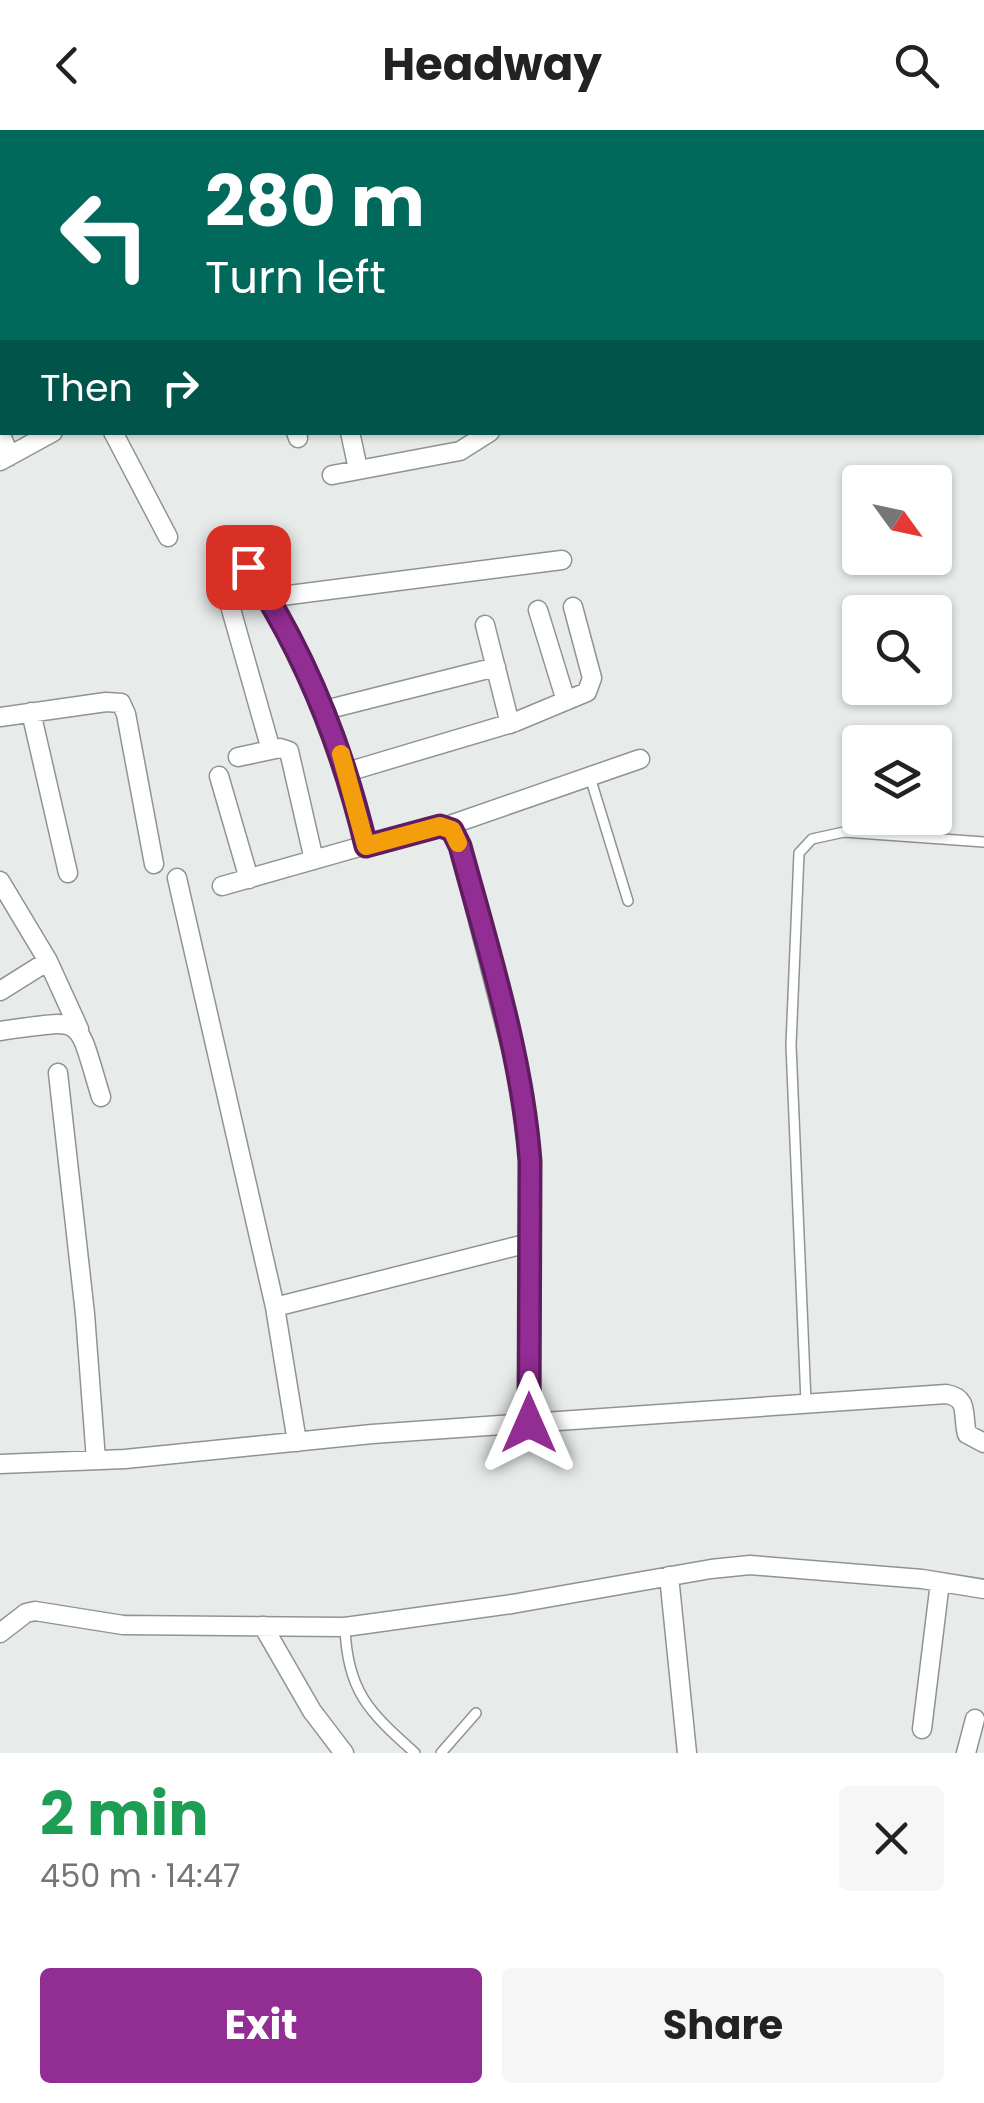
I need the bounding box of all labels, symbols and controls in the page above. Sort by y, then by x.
text: Headway [382,33,602,96]
icon: back [40,38,95,93]
icon: search [889,38,944,93]
text: 280 m [205,152,425,251]
icon: left [40,170,170,300]
text: Turn left [205,246,386,309]
icon: right [153,360,208,415]
text: Then [40,361,133,414]
north arrow [842,465,952,575]
map controls [842,465,952,835]
pin [206,525,291,610]
icon: arrive [221,540,276,595]
button: search [842,595,952,705]
button: layers [842,725,952,835]
position arrow [477,1371,581,1475]
text: 2 min [40,1772,209,1856]
button: close [839,1786,944,1891]
text: 450 m · 14:47 [40,1853,240,1898]
button: Exit [40,1968,482,2083]
button: Share [502,1968,944,2083]

